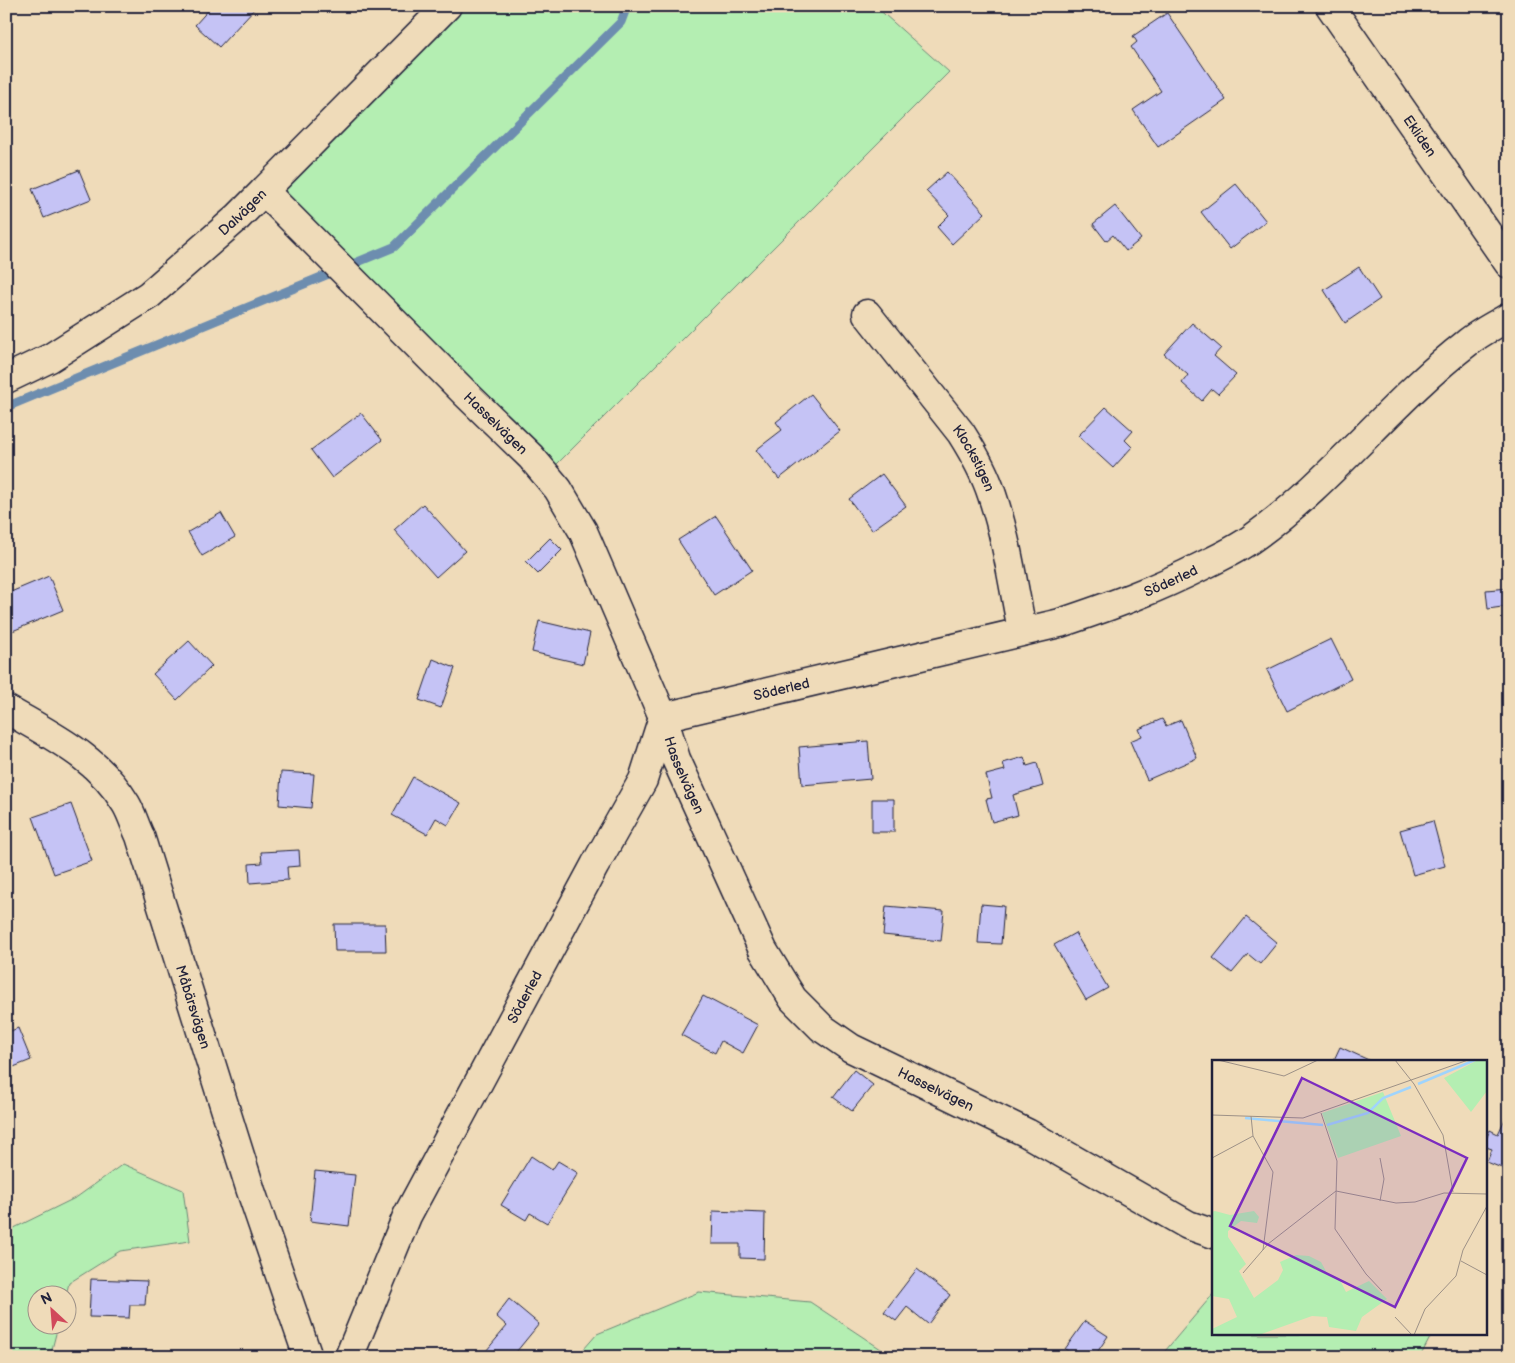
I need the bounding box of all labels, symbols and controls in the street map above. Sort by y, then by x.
street label: Ekliden [1399,112,1440,160]
street label: Dalvägen [215,185,270,239]
street label: Hasselvägen [460,389,531,458]
street label: Klockstigen [949,422,998,494]
street label: Söderled [1141,562,1201,601]
street label: Söderled [752,675,811,704]
street label: Hasselvägen [661,734,708,817]
street label: Måbärsvägen [172,963,214,1051]
street label: Söderled [504,968,546,1026]
inset map [1212,1060,1488,1336]
street label: Hasselvägen [895,1064,977,1115]
north arrow [28,1286,78,1336]
text: N [38,1289,55,1309]

